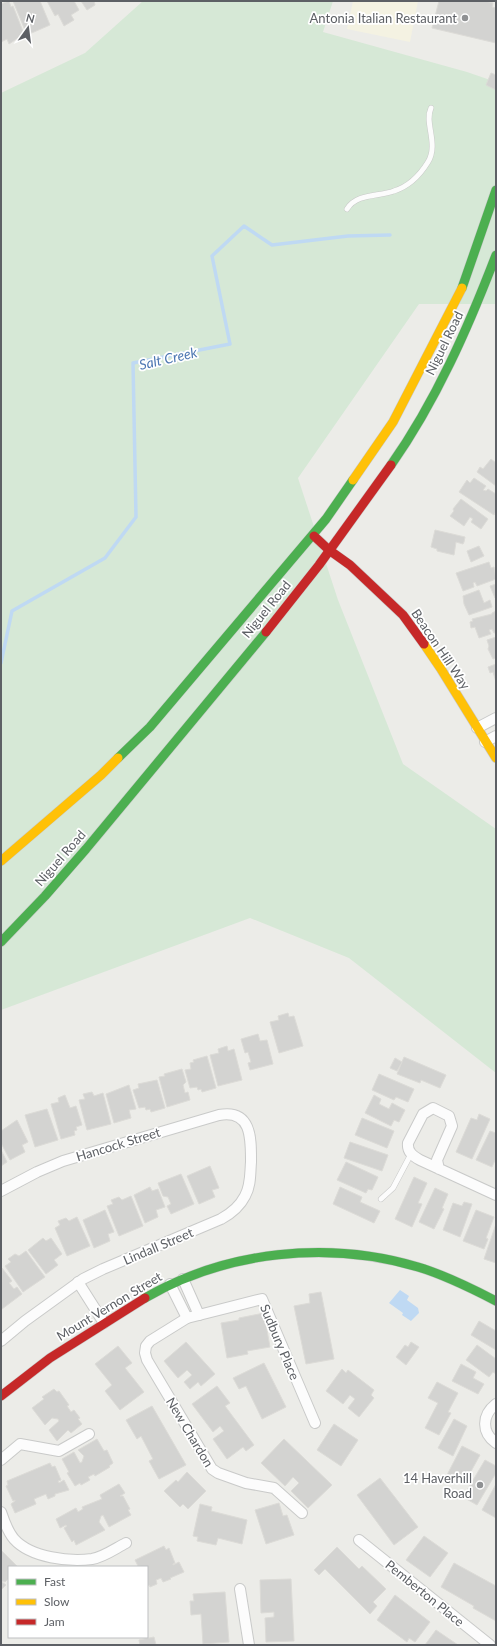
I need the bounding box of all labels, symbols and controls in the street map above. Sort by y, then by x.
north arrow [8,8,48,48]
text: N [25,10,36,25]
place label: Antonia Italian Restaurant [310,10,457,26]
marker: Antonia Italian Restaurant [460,13,470,23]
street label: Niguel Road [422,308,466,378]
water label: Salt Creek [137,343,199,373]
street label: Niguel Road [238,577,294,641]
street label: Beacon Hill Way [408,606,474,693]
street label: Niguel Road [31,827,89,889]
street label: Hancock Street [74,1123,162,1164]
street label: Lindall Street [121,1224,196,1268]
street label: Mount Vernon Street [53,1268,165,1344]
street label: Sudbury Place [257,1302,303,1382]
street label: New Chardon [163,1394,217,1470]
place label: 14 Haverhill Road [403,1470,472,1501]
marker: 14 Haverhill Road [475,1480,485,1490]
street label: Pemberton Place [382,1556,468,1630]
legend [8,1566,148,1638]
text: Fast [44,1574,66,1589]
text: Slow [44,1594,70,1609]
text: Jam [44,1614,65,1629]

